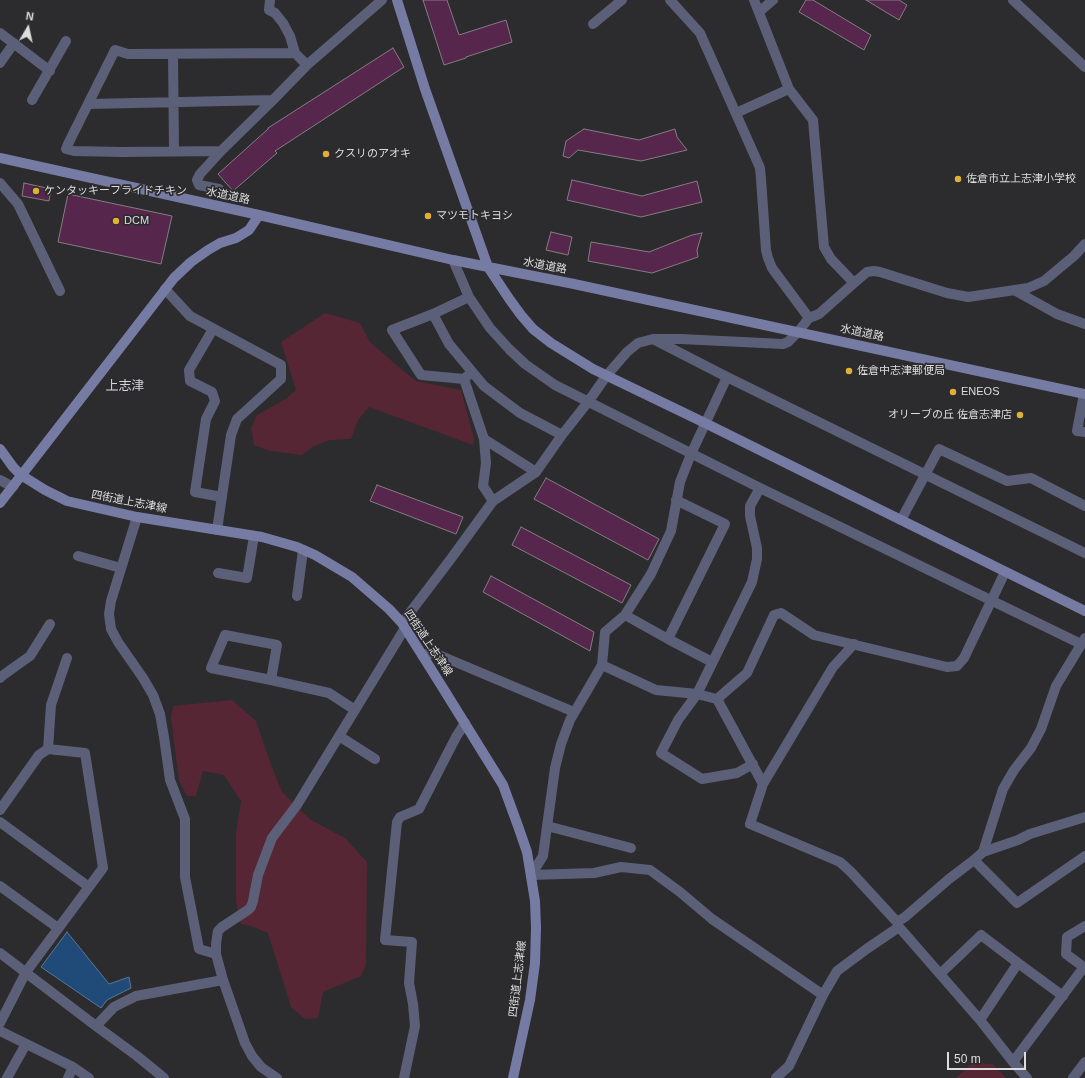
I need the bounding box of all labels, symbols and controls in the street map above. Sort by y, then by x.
north arrow [8,8,48,48]
text: N [25,10,35,23]
place label: クスリのアオキ [334,147,411,161]
marker: クスリのアオキ [321,149,331,159]
place label: 佐倉市立上志津小学校 [966,172,1076,186]
marker: 佐倉市立上志津小学校 [953,174,963,184]
place label: ケンタッキーフライドチキン [44,184,187,198]
street label: 水道道路 [205,185,251,207]
marker: ケンタッキーフライドチキン [31,186,41,196]
place label: マツモトキヨシ [436,209,513,223]
marker: マツモトキヨシ [423,211,433,221]
place label: DCM [124,214,149,228]
marker: DCM [111,216,121,226]
street label: 水道道路 [522,255,568,277]
street label: 水道道路 [839,322,885,344]
place label: 佐倉中志津郵便局 [857,364,945,378]
marker: 佐倉中志津郵便局 [844,366,854,376]
district label: 上志津 [106,378,144,394]
place label: ENEOS [961,385,1000,399]
marker: ENEOS [948,387,958,397]
place label: オリーブの丘 佐倉志津店 [888,408,1012,422]
marker: オリーブの丘 佐倉志津店 [1015,410,1025,420]
street label: 四街道上志津線 [90,488,168,516]
street label: 四街道上志津線 [401,607,455,679]
street label: 四街道上志津線 [507,940,529,1018]
scale bar [949,1044,1028,1070]
text: 50 m [954,1052,981,1066]

